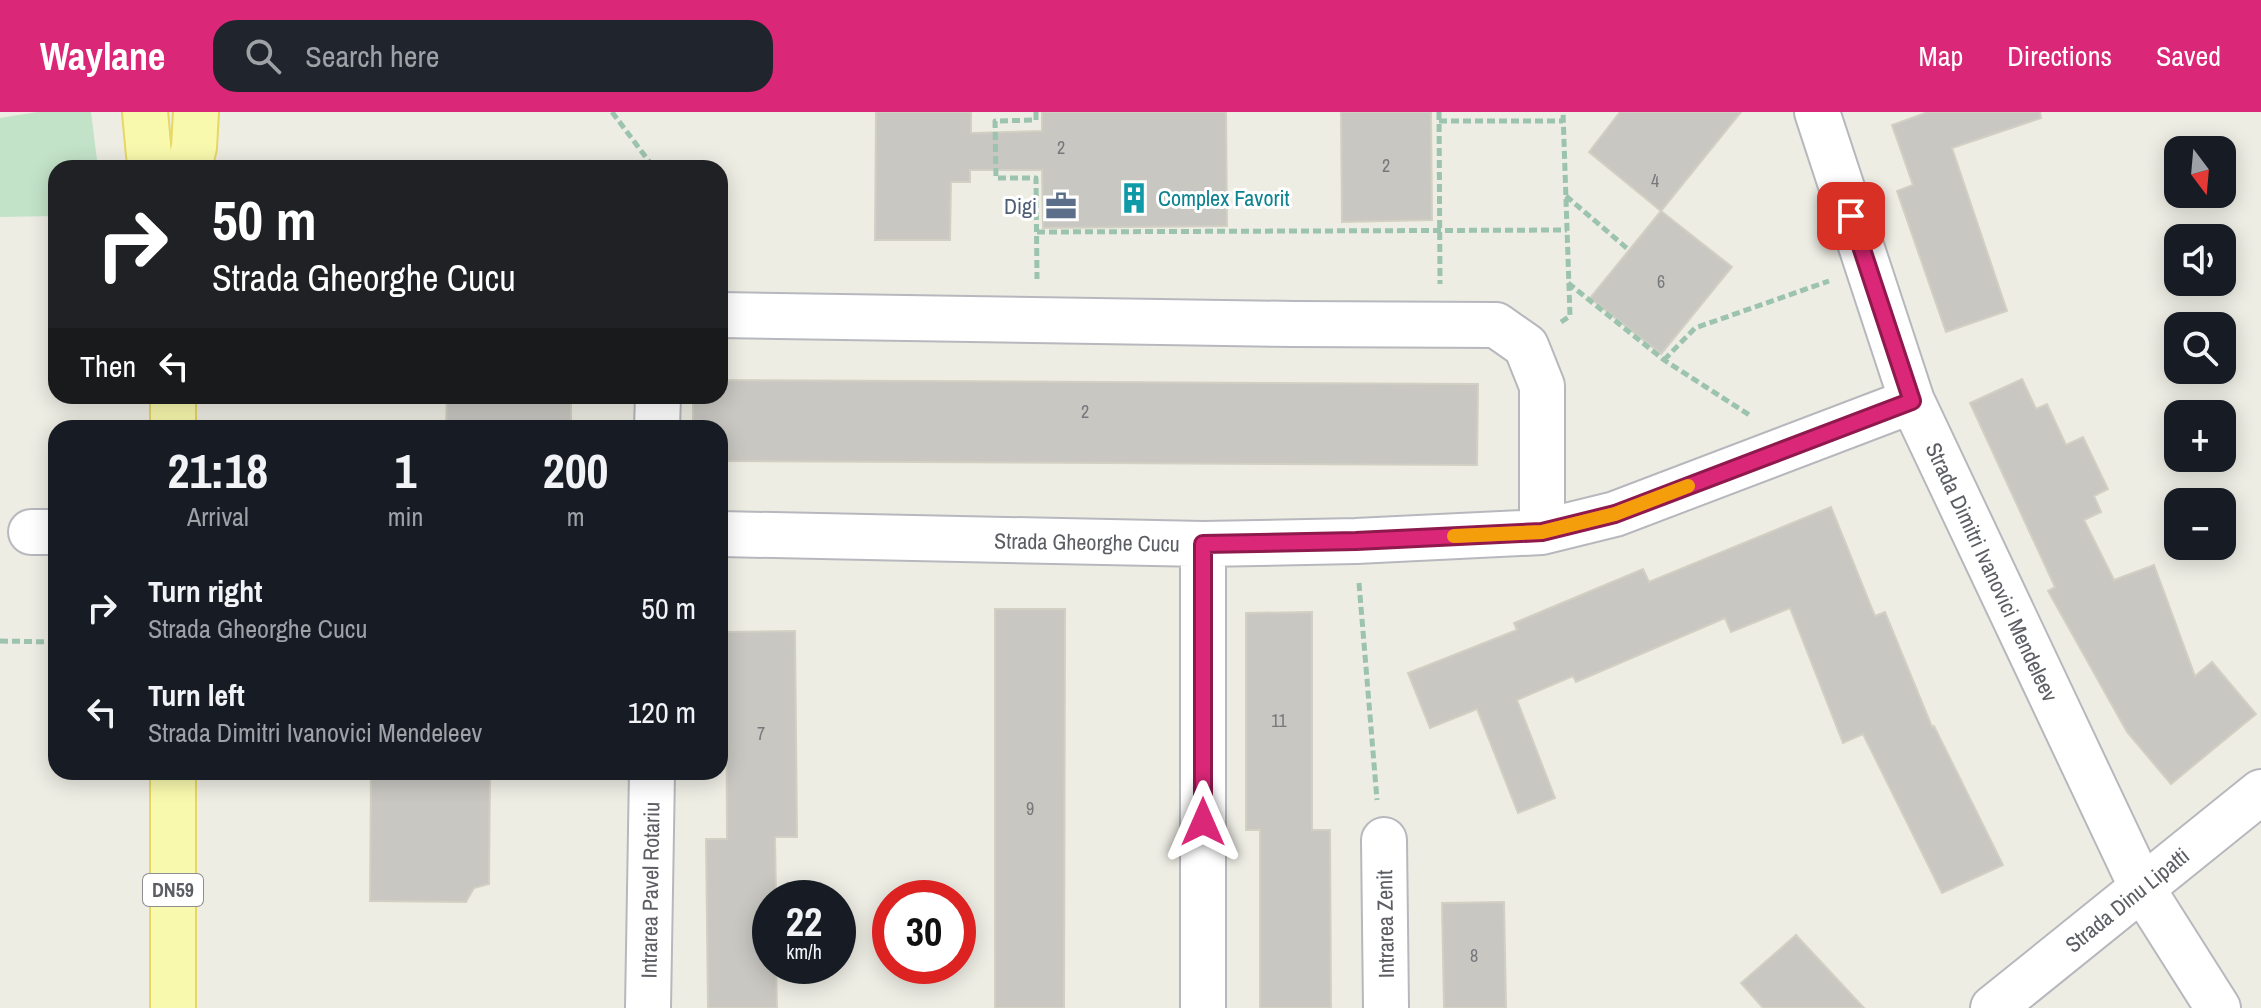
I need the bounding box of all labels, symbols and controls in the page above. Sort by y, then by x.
search box [213,20,773,92]
text: Waylane [40,31,165,82]
icon: search [241,34,285,78]
text: Search here [305,36,439,76]
text: Map [1919,37,1963,75]
text: Directions [2007,37,2112,75]
text: Saved [2156,37,2221,75]
house number: 2 [1057,135,1065,160]
north arrow [2164,136,2236,208]
map controls [2164,136,2236,560]
house number: 2 [1382,153,1390,178]
house number: 4 [1651,168,1659,193]
building icon: Complex Favorit [1117,181,1151,215]
text: 50 m [212,182,317,257]
pin [1817,182,1885,250]
place label: Complex Favorit [1158,183,1289,213]
office icon: Digi [1044,189,1078,223]
place label: Digi [1004,191,1037,221]
icon: right [80,192,184,296]
icon: arrive [1829,194,1873,238]
button: sound [2164,224,2236,296]
text: Strada Gheorghe Cucu [212,254,516,302]
house number: 6 [1657,269,1665,294]
button: search [2164,312,2236,384]
icon: left [152,344,196,388]
text: Then [80,346,136,386]
house number: 2 [1081,399,1089,424]
button: + [2164,400,2236,472]
text: 21:18 [168,438,268,503]
text: 1 [395,438,416,503]
text: 200 [543,438,608,503]
street label: Strada Dimitri Ivanovici Mendeleev [1919,438,2065,706]
button: − [2164,488,2236,560]
text: Arrival [187,499,249,534]
text: min [388,499,423,534]
text: m [567,499,585,534]
street label: Strada Gheorghe Cucu [994,525,1180,559]
text: Turn right [148,571,262,611]
icon: right [80,586,124,630]
text: 50 m [641,588,696,628]
text: Strada Gheorghe Cucu [148,611,367,646]
text: Turn left [148,675,245,715]
icon: left [80,690,124,734]
text: 120 m [628,692,696,732]
house number: 11 [1271,708,1287,733]
text: Strada Dimitri Ivanovici Mendeleev [148,715,482,750]
house number: 7 [757,721,765,746]
position arrow [1161,780,1245,864]
house number: 9 [1026,796,1034,821]
street label: Intrarea Pavel Rotariu [633,802,667,978]
street label: Strada Dinu Lipatti [2059,841,2195,959]
street label: Intrarea Zenit [1369,870,1401,978]
road number: DN59 [143,874,203,906]
speed limit sign: 30 [872,880,976,984]
text: 22 [786,895,822,948]
text: km/h [786,938,822,965]
house number: 8 [1470,943,1478,968]

